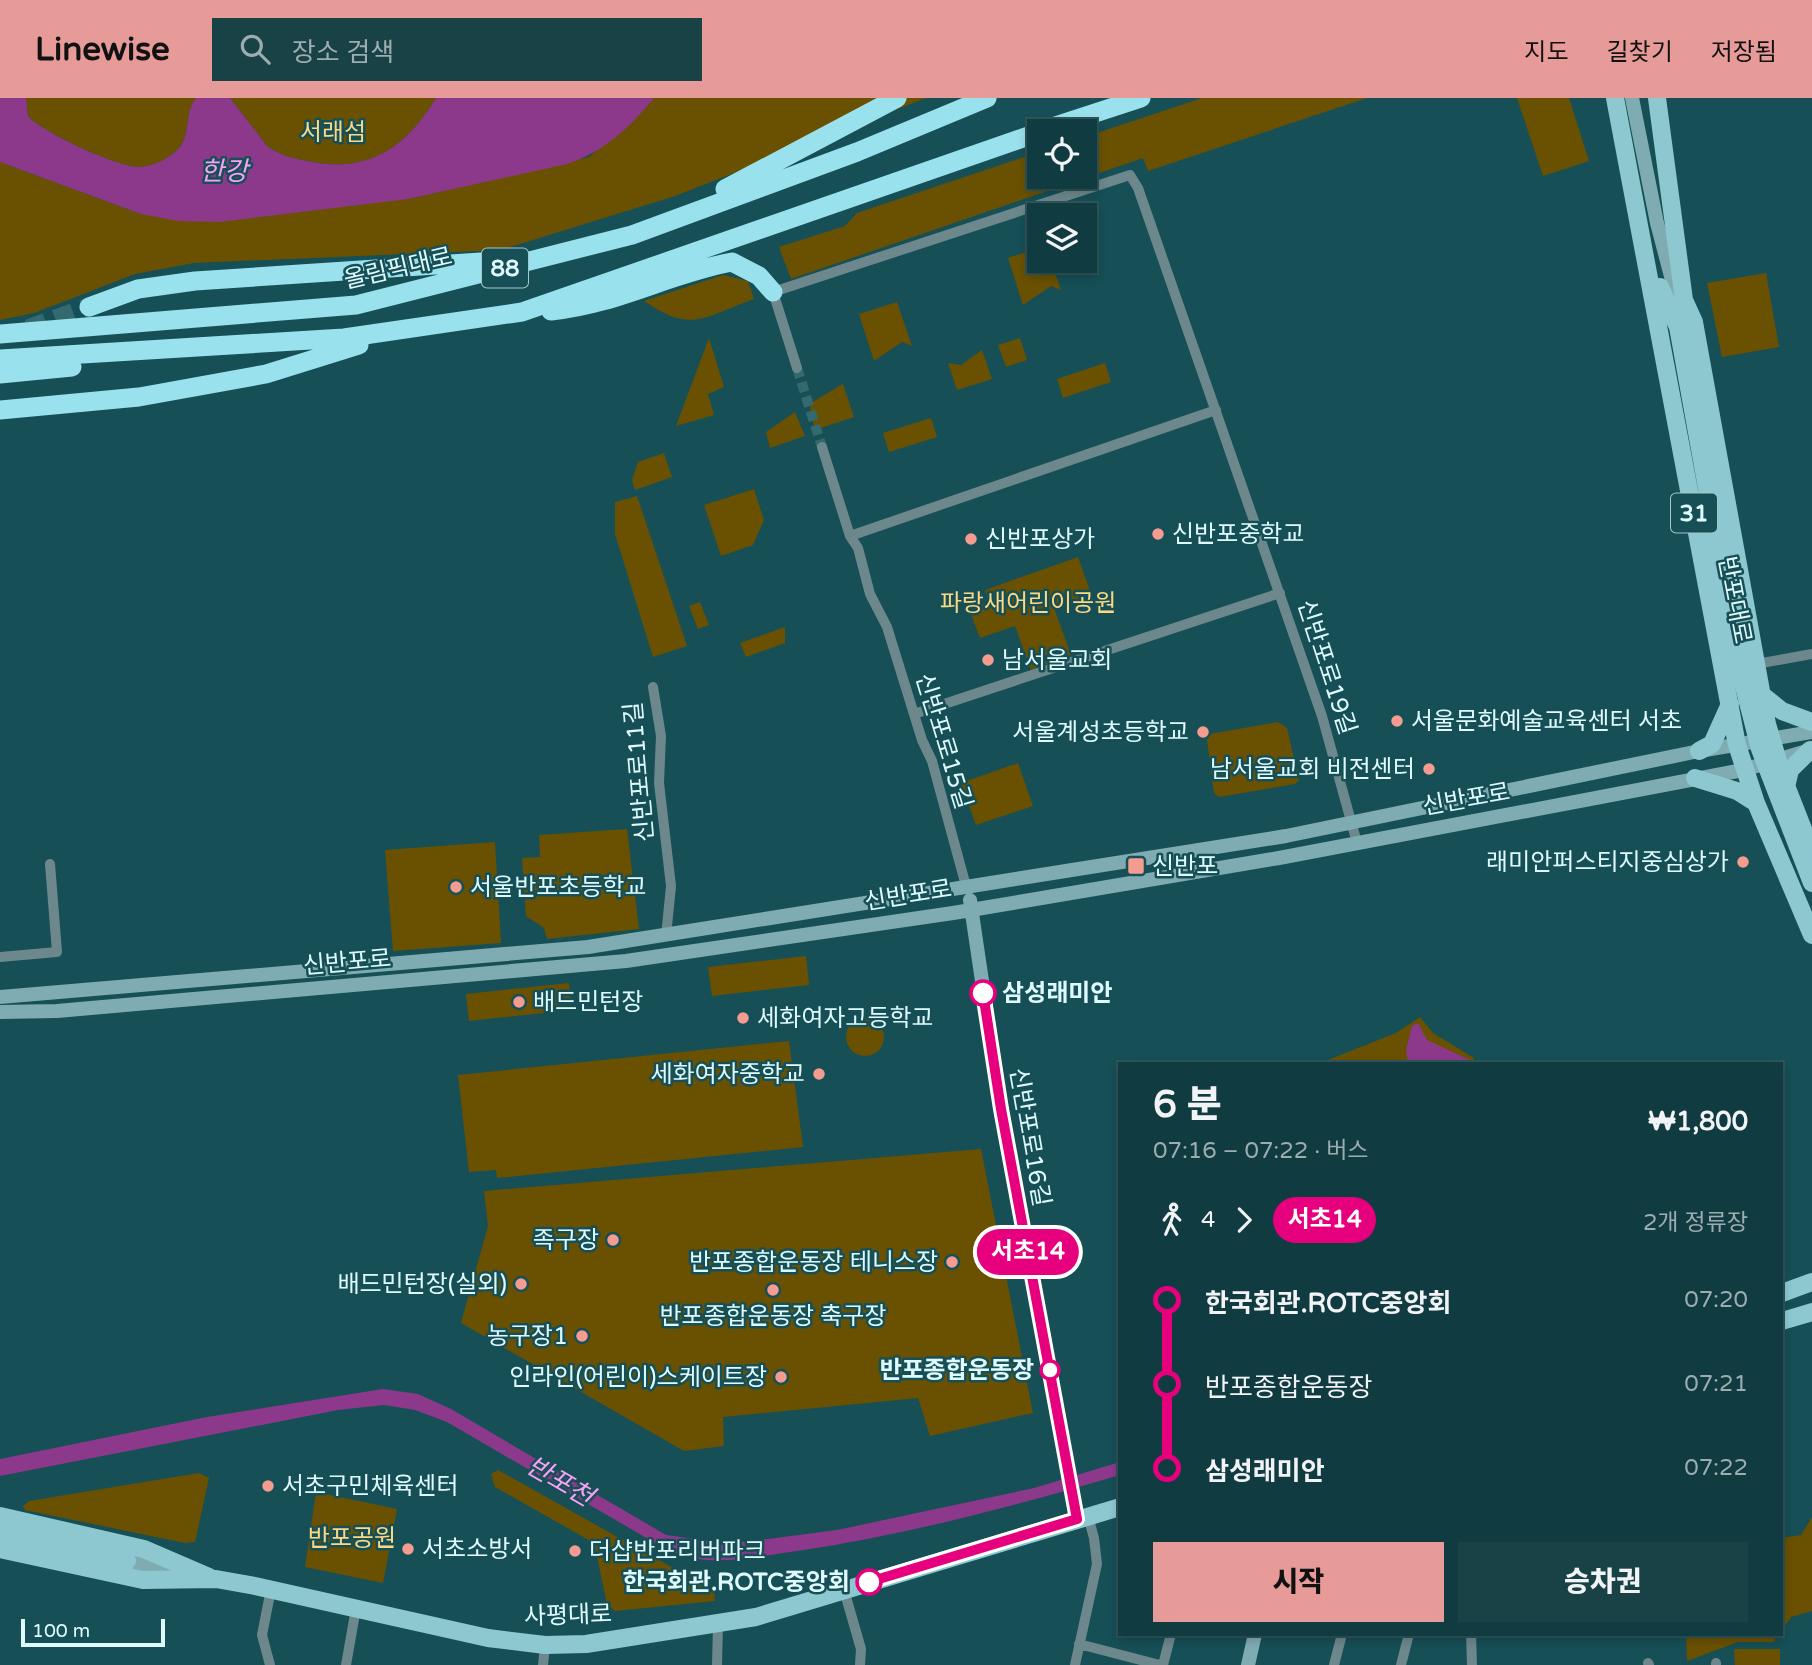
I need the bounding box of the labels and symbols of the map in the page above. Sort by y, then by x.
park label: 서래섬 [300,118,366,147]
water label: 한강 [200,156,251,187]
street label: 올림픽대로 [341,242,455,295]
road number: 88 [482,248,528,288]
road number: 31 [1671,494,1717,532]
place label: 신반포중학교 [1172,520,1304,549]
place label: 신반포상가 [985,525,1095,554]
marker: 신반포중학교 [1150,526,1166,542]
marker: 신반포상가 [963,531,979,547]
street label: 반포대로 [1712,554,1757,646]
park label: 파랑새어린이공원 [940,589,1116,618]
street label: 신반포로19길 [1291,596,1362,738]
place label: 남서울교회 [1002,646,1112,675]
marker: 남서울교회 [980,652,996,668]
street label: 신반포로15길 [909,670,978,813]
street label: 신반포로11길 [619,701,660,843]
place label: 서울문화예술교육센터 서초 [1411,707,1682,736]
marker: 서울문화예술교육센터 서초 [1389,713,1405,729]
place label: 서울계성초등학교 [1012,718,1189,747]
marker: 서울계성초등학교 [1195,724,1211,740]
place label: 남서울교회 비전센터 [1210,755,1415,784]
marker: 남서울교회 비전센터 [1421,761,1437,777]
street label: 신반포로 [1420,778,1512,821]
place label: 래미안퍼스티지중심상가 [1486,848,1729,877]
place label: 신반포 [1152,852,1218,881]
marker: 래미안퍼스티지중심상가 [1735,854,1751,870]
marker: 신반포 [1126,856,1146,876]
place label: 서울반포초등학교 [470,873,647,902]
street label: 신반포로 [862,874,954,917]
marker: 서울반포초등학교 [448,879,464,895]
street label: 신반포로 [302,944,392,981]
place label: 삼성래미안 [1002,979,1112,1008]
marker: 삼성래미안 [970,980,996,1006]
place label: 배드민턴장 [533,988,643,1017]
marker: 배드민턴장 [511,994,527,1010]
place label: 세화여자고등학교 [757,1004,934,1033]
marker: 세화여자고등학교 [735,1010,751,1026]
place label: 세화여자중학교 [650,1060,805,1089]
street label: 신반포로16길 [1003,1065,1056,1209]
marker: 세화여자중학교 [811,1066,827,1082]
place label: 족구장 [533,1226,599,1255]
line badge: 서초14 [979,1229,1077,1275]
marker: 족구장 [605,1232,621,1248]
place label: 반포종합운동장 테니스장 [689,1248,938,1277]
marker: 반포종합운동장 테니스장 [944,1254,960,1270]
place label: 배드민턴장(실외) [337,1270,507,1299]
marker: 배드민턴장(실외) [513,1276,529,1292]
marker: 반포종합운동장 축구장 [765,1282,781,1298]
place label: 반포종합운동장 축구장 [659,1302,887,1331]
place label: 농구장1 [487,1322,568,1351]
marker: 농구장1 [574,1328,590,1344]
place label: 반포종합운동장 [879,1356,1034,1385]
marker: 반포종합운동장 [1040,1360,1060,1380]
place label: 인라인(어린이)스케이트장 [509,1363,767,1392]
marker: 인라인(어린이)스케이트장 [773,1369,789,1385]
water label: 반포천 [521,1450,601,1514]
place label: 서초구민체육센터 [282,1472,459,1501]
marker: 서초구민체육센터 [260,1478,276,1494]
park label: 반포공원 [308,1524,396,1553]
place label: 서초소방서 [422,1535,532,1564]
place label: 더샵반포리버파크 [589,1537,766,1566]
marker: 서초소방서 [400,1541,416,1557]
marker: 더샵반포리버파크 [567,1543,583,1559]
place label: 한국회관.ROTC중앙회 [623,1568,850,1597]
marker: 한국회관.ROTC중앙회 [856,1569,882,1595]
street label: 사평대로 [523,1599,613,1632]
scale bar [21,1616,164,1648]

